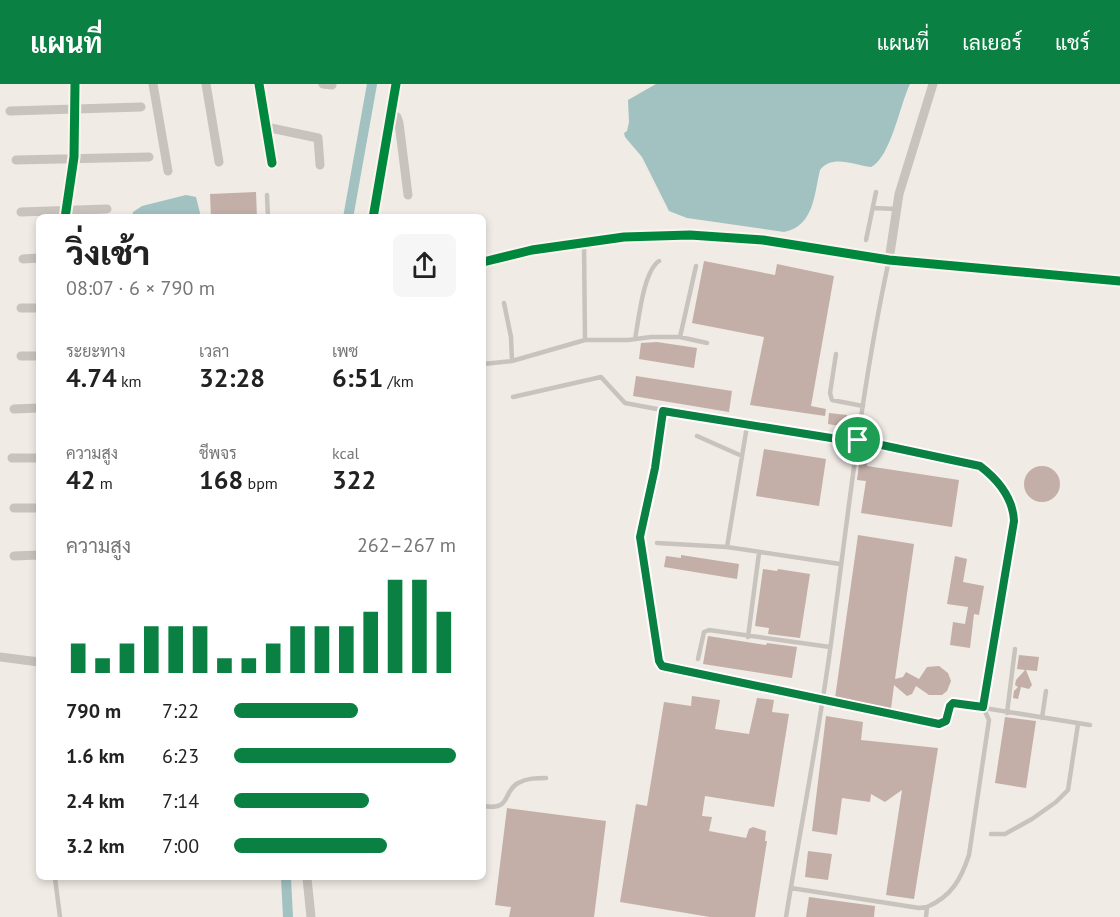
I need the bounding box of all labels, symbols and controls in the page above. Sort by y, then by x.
text: แผนที่ [30,24,103,61]
text: แผนที่ [877,29,929,56]
text: เลเยอร์ [962,29,1022,56]
text: แชร์ [1055,29,1090,56]
text: วิ่งเช้า [66,231,150,274]
button: share [393,234,456,297]
text: 08:07 · 6 × 790 m [66,275,215,301]
text: ระยะทาง [66,341,126,361]
text: เวลา [199,341,229,361]
text: เพซ [332,341,358,361]
text: 4.74 [66,361,117,394]
text: 32:28 [199,361,265,394]
text: 6:51 [332,361,383,394]
text: km [117,371,142,391]
text: /km [383,371,414,391]
pin [832,414,883,465]
icon: arrive [841,423,874,456]
text: ความสูง [66,443,118,463]
text: ชีพจร [199,443,237,463]
text: kcal [332,443,359,463]
text: 42 [66,463,95,496]
text: 168 [199,463,243,496]
text: 322 [332,463,376,496]
text: m [95,473,113,493]
text: bpm [243,473,278,493]
text: 262–267 m [357,532,456,558]
text: ความสูง [66,533,131,559]
text: 790 m [66,698,121,724]
text: 7:22 [162,698,199,724]
text: 1.6 km [66,743,125,769]
text: 6:23 [162,743,199,769]
text: 2.4 km [66,788,125,814]
text: 7:14 [162,788,199,814]
text: 3.2 km [66,833,125,859]
text: 7:00 [162,833,199,859]

